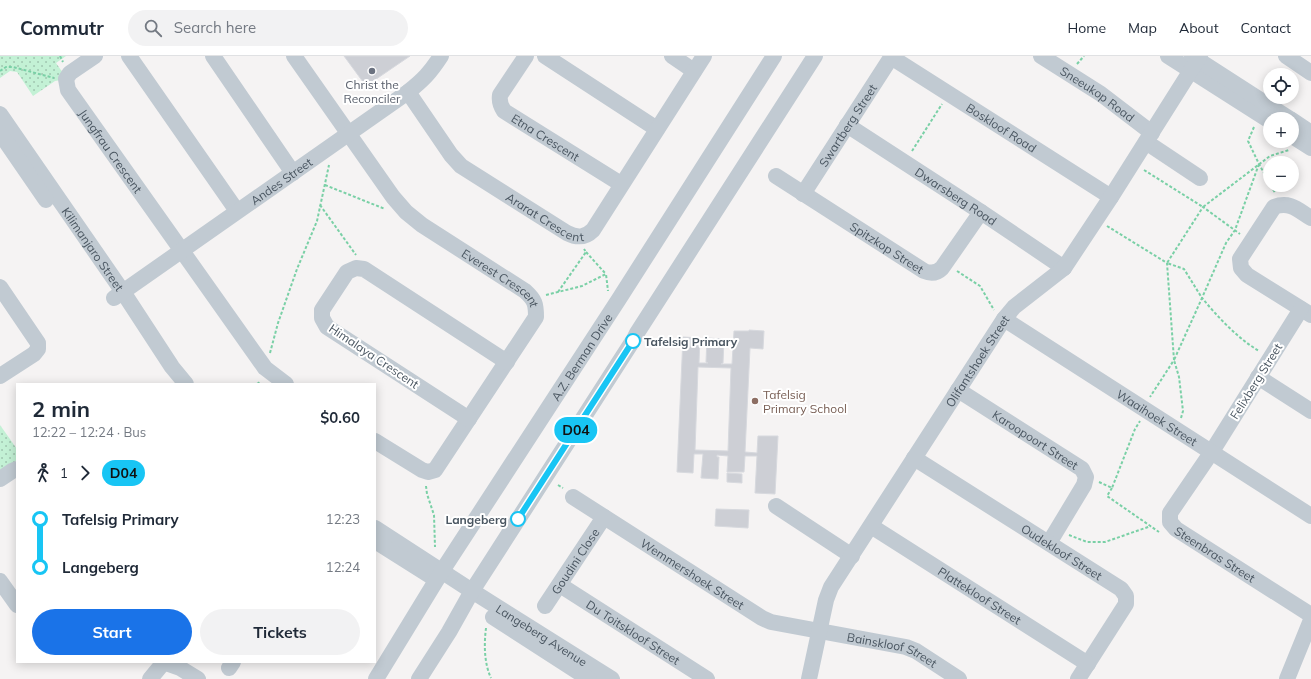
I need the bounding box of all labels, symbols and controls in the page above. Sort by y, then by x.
search box [128,10,408,46]
text: Commutr [20,16,104,40]
icon: search [142,17,164,39]
text: Search here [174,18,256,37]
text: Home [1067,19,1106,37]
text: Map [1128,19,1157,37]
text: About [1179,19,1219,37]
text: Contact [1241,19,1291,37]
street label: Sneeukop Road [1058,63,1138,125]
marker: Christ the Reconciler [367,66,377,76]
map controls [1263,68,1299,192]
button: locate [1263,68,1299,104]
place label: Christ the Reconciler [344,77,401,106]
street label: Swartberg Street [815,81,880,169]
street label: Boskloof Road [964,99,1039,155]
street label: Jungfrau Crescent [76,106,146,196]
street label: Etna Crescent [509,110,582,164]
button: + [1263,112,1299,148]
street label: Andes Street [247,154,315,208]
button: − [1263,156,1299,192]
street label: Dwarsberg Road [912,164,1000,228]
street label: Ararat Crescent [503,189,585,244]
street label: Kilimanjaro Street [59,204,127,294]
street label: Spitzkop Street [847,218,927,276]
street label: Everest Crescent [459,245,543,308]
street label: A.Z. Berman Drive [547,310,615,403]
street label: Olifantshoek Street [942,312,1012,410]
street label: Himalaya Crescent [326,320,422,392]
marker: Tafelsig Primary [625,333,641,349]
place label: Tafelsig Primary [644,334,738,349]
street label: Felixberg Street [1227,340,1285,422]
street label: Waaihoek Street [1114,386,1200,449]
place label: Tafelsig Primary School [763,387,847,416]
text: 2 min [32,395,90,423]
marker: Tafelsig Primary School [750,396,760,406]
street label: Karoopoort Street [990,407,1081,472]
text: $0.60 [320,408,360,427]
line badge: D04 [553,417,599,443]
text: D04 [562,421,590,439]
text: 12:22 – 12:24 · Bus [32,424,146,440]
icon: walk [32,462,54,484]
icon: forward [74,462,96,484]
text: D04 [110,464,137,482]
text: 1 [60,465,68,481]
text: Tafelsig Primary [62,510,179,529]
text: 12:23 [326,511,360,527]
marker: Langeberg [510,511,526,527]
place label: Langeberg [445,512,507,527]
street label: Oudekloof Street [1019,520,1105,583]
street label: Steenbras Street [1172,523,1258,585]
street label: Goudini Close [548,525,602,597]
street label: Wemmershoek Street [638,535,747,612]
text: Langeberg [62,558,139,577]
text: 12:24 [326,559,360,575]
street label: Plattekloof Street [935,563,1024,627]
street label: Du Toitskloof Street [584,596,683,667]
street label: Langeberg Avenue [493,601,590,669]
button: Start [32,609,192,655]
button: Tickets [200,609,360,655]
street label: Bainskloof Street [846,629,940,670]

